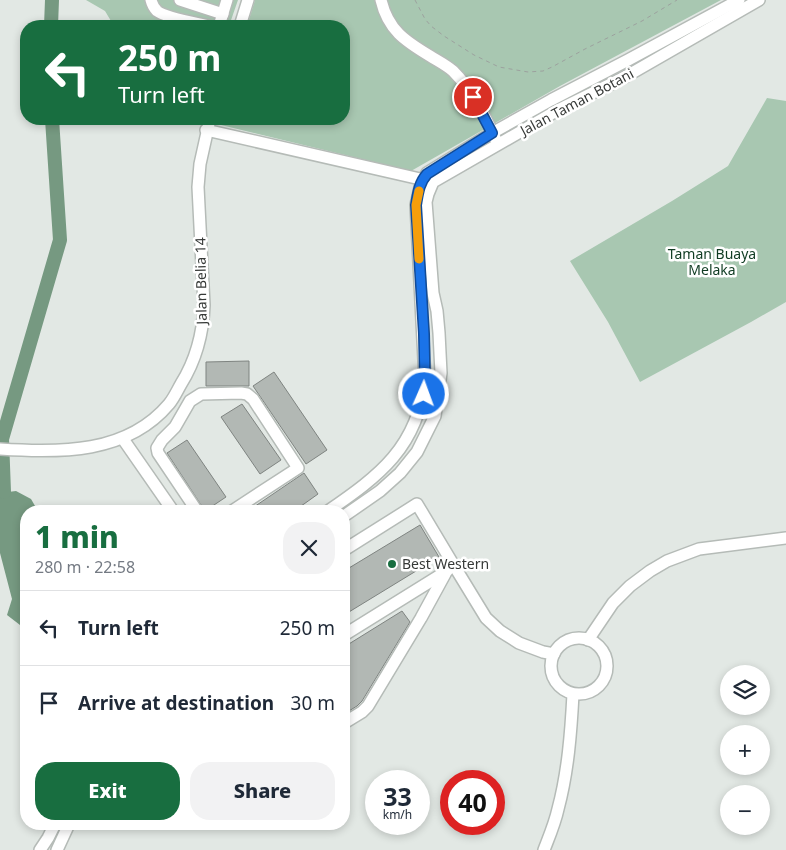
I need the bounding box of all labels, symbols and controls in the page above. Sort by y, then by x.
text: 250 m [118,34,221,81]
icon: left [35,40,100,105]
street label: Jalan Taman Botani [515,64,637,140]
pin [452,76,494,118]
text: Turn left [118,79,205,109]
icon: arrive [459,83,487,111]
street label: Jalan Belia 14 [190,237,211,327]
park label: Taman Buaya Melaka [668,244,756,279]
position arrow [397,367,449,419]
text: 1 min [35,516,119,557]
button: close [283,522,335,574]
place label: Best Western [402,554,489,573]
text: 280 m · 22:58 [35,556,135,578]
marker: Best Western [386,558,398,570]
icon: left [35,614,63,642]
text: Turn left [78,615,159,641]
text: 250 m [280,615,335,641]
map controls [720,665,770,835]
button: layers [720,665,770,715]
icon: arrive [35,689,63,717]
text: Arrive at destination [78,690,274,716]
text: 30 m [291,690,335,716]
button: + [720,725,770,775]
button: Exit [35,762,180,820]
button: Share [190,762,335,820]
speed limit sign: 40 [440,770,505,835]
text: 33 [383,779,412,813]
button: − [720,785,770,835]
text: km/h [383,806,412,823]

